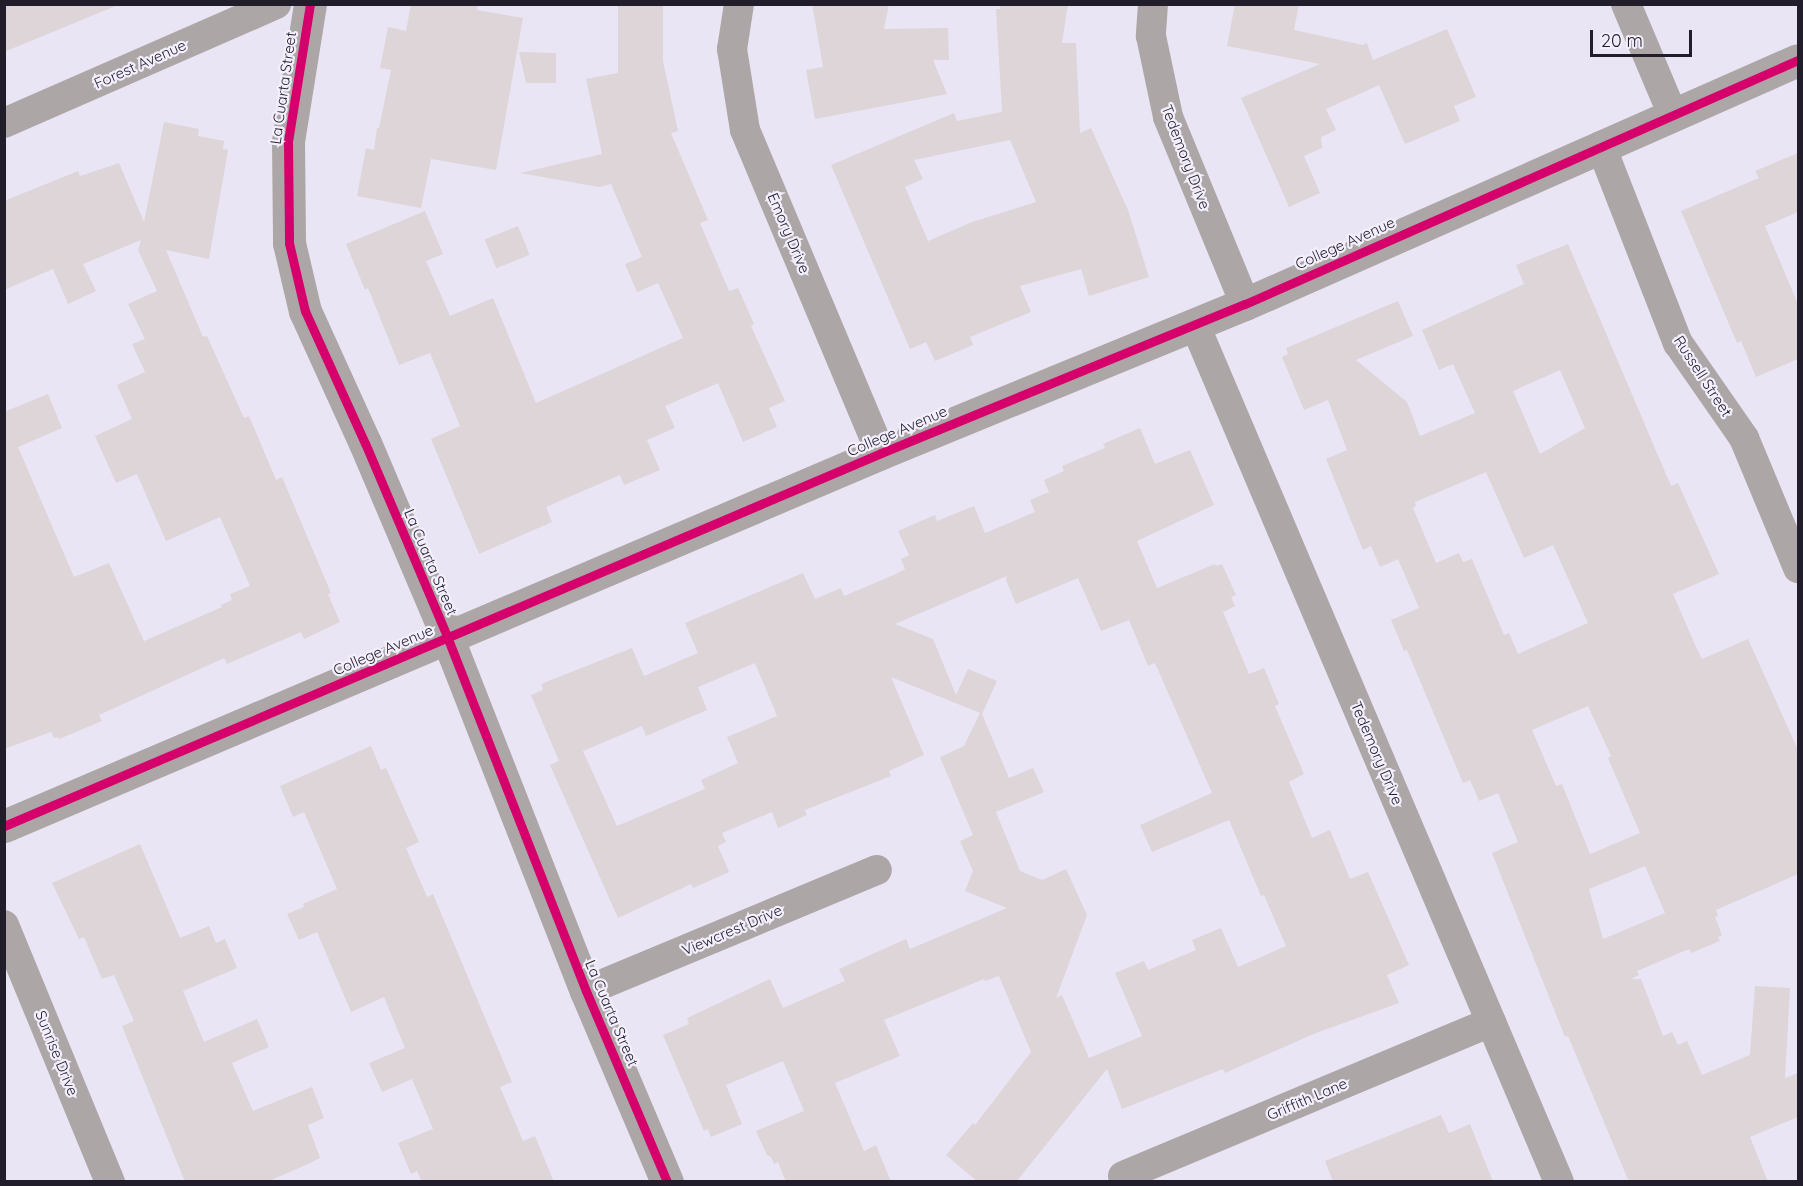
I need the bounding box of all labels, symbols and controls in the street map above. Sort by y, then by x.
scale bar [1593,18,1695,56]
text: 20 m [1601,29,1643,52]
street label: La Cuarta Street [266,30,300,146]
street label: Forest Avenue [91,36,189,92]
street label: Tedemory Drive [1158,102,1214,212]
street label: Emory Drive [764,190,814,276]
street label: College Avenue [1292,213,1398,273]
street label: Russell Street [1670,332,1736,420]
street label: College Avenue [844,402,950,460]
street label: La Cuarta Street [401,506,461,618]
street label: College Avenue [330,621,436,679]
street label: Tedemory Drive [1347,699,1407,807]
street label: Viewcrest Drive [679,901,785,959]
street label: La Cuarta Street [582,957,642,1069]
street label: Sunrise Drive [32,1008,82,1098]
street label: Griffith Lane [1264,1074,1350,1124]

